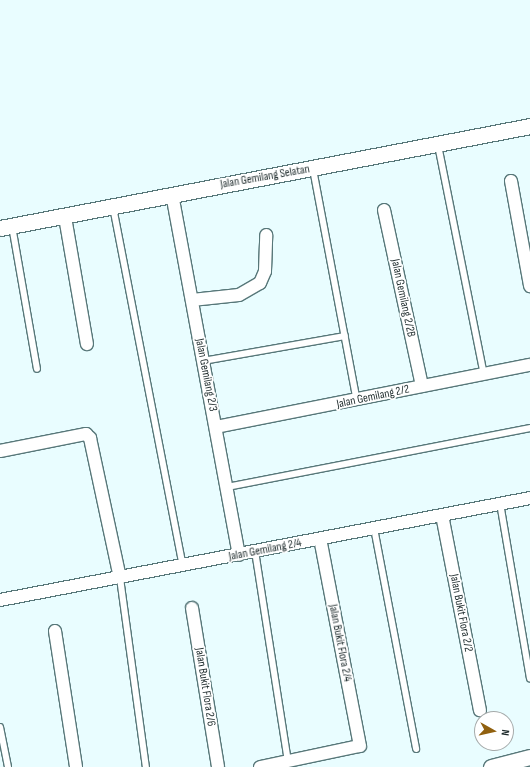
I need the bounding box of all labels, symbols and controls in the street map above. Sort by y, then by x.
street label: Jalan Gemilang Selatan [219,162,311,192]
street label: Jalan Gemilang 2/2B [388,258,418,338]
street label: Jalan Gemilang 2/3 [192,337,220,413]
street label: Jalan Gemilang 2/2 [335,382,411,412]
street label: Jalan Gemilang 2/4 [227,536,303,564]
street label: Jalan Bukit Flora 2/2 [446,573,476,653]
street label: Jalan Bukit Flora 2/4 [325,603,355,683]
street label: Jalan Bukit Flora 2/6 [192,647,218,727]
north arrow [474,711,514,751]
text: N [499,729,512,736]

